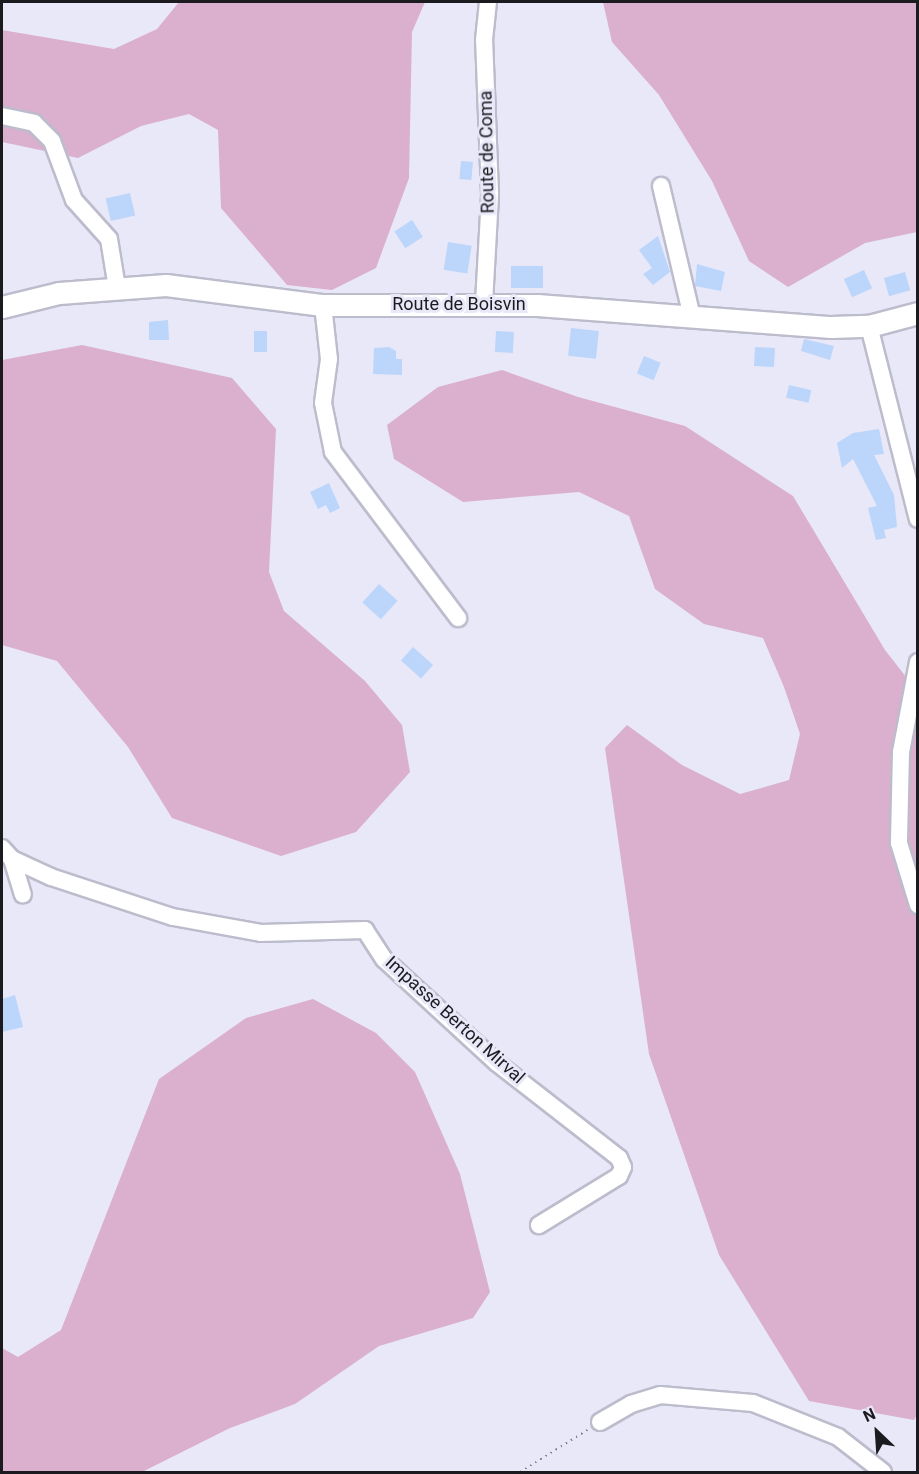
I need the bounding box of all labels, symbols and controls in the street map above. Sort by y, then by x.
street label: Route de Coma [475,90,499,214]
street label: Route de Boisvin [392,293,526,315]
street label: Impasse Berton Mirval [381,952,529,1088]
north arrow [847,1402,907,1462]
text: N [860,1404,878,1426]

